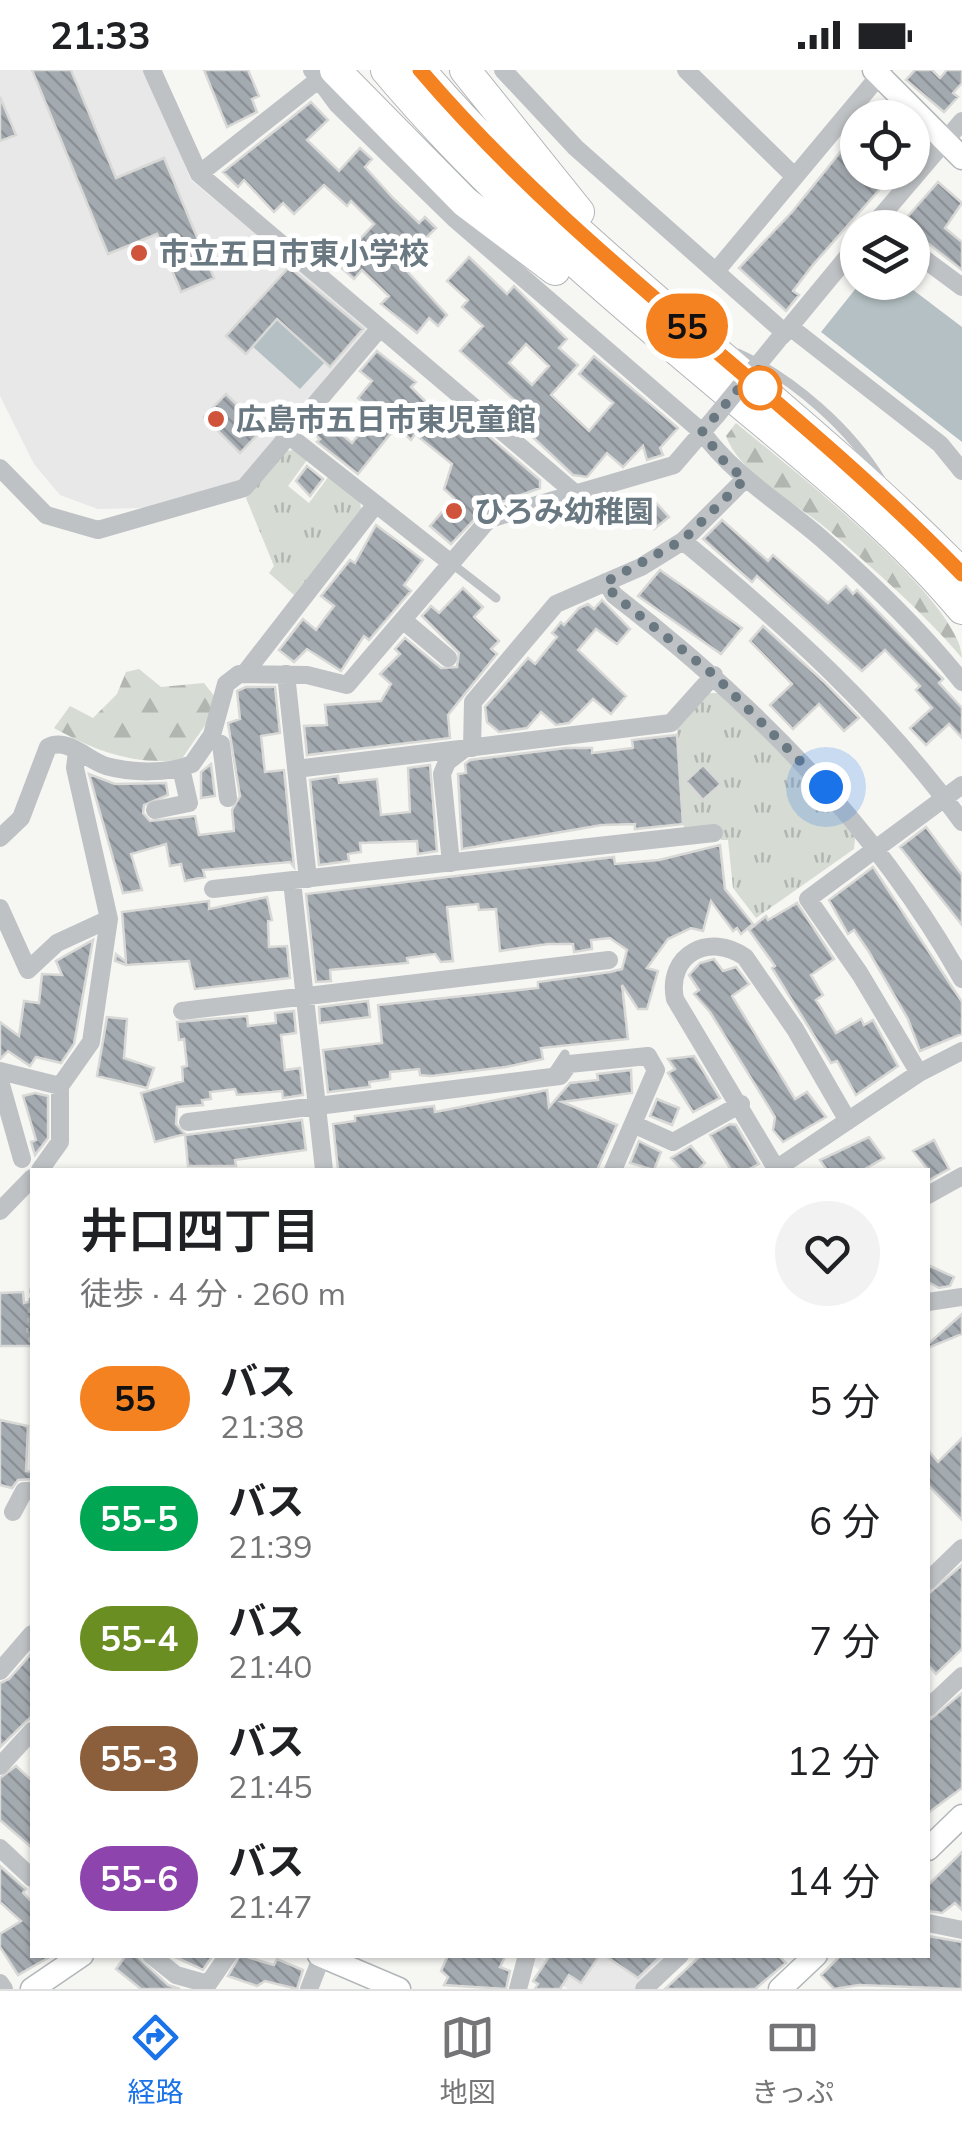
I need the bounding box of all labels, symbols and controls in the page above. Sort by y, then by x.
text: 21:33 [50,11,151,59]
map controls [840,100,930,300]
button: locate [840,100,930,190]
button: layers [840,210,930,300]
place label: 市立五日市東小学校 [159,234,429,272]
marker: 市立五日市東小学校 [128,242,150,264]
line badge: 55 [642,294,732,358]
text: 55 [666,304,708,348]
unlabelled marker [739,367,781,409]
place label: 広島市五日市東児童館 [236,400,536,438]
marker: 広島市五日市東児童館 [205,408,227,430]
place label: ひろみ幼稚園 [474,492,654,530]
marker: ひろみ幼稚園 [443,500,465,522]
your location [801,762,851,812]
text: 井口四丁目 [80,1200,320,1260]
button: heart [775,1201,880,1306]
text: 徒歩 · 4 分 · 260 m [80,1273,346,1313]
text: バス [220,1357,296,1405]
text: 55 [114,1376,156,1420]
text: 5 分 [809,1377,880,1425]
text: 21:38 [220,1406,304,1446]
text: バス [228,1477,304,1525]
text: 55-5 [100,1496,178,1540]
text: 6 分 [809,1497,880,1545]
text: 21:39 [228,1526,312,1566]
text: バス [228,1597,304,1645]
text: 55-4 [100,1616,178,1660]
text: 7 分 [809,1617,880,1665]
text: 21:40 [228,1646,312,1686]
text: バス [228,1717,304,1765]
text: 55-3 [100,1736,178,1780]
text: 12 分 [786,1737,880,1785]
text: 21:45 [228,1766,312,1806]
text: バス [228,1837,304,1885]
text: 55-6 [100,1856,178,1900]
text: 14 分 [786,1857,880,1905]
text: 21:47 [228,1886,312,1926]
tab: 経路 [128,2010,184,2110]
tab: 地図 [440,2010,496,2110]
tab: きっぷ [751,2010,834,2110]

